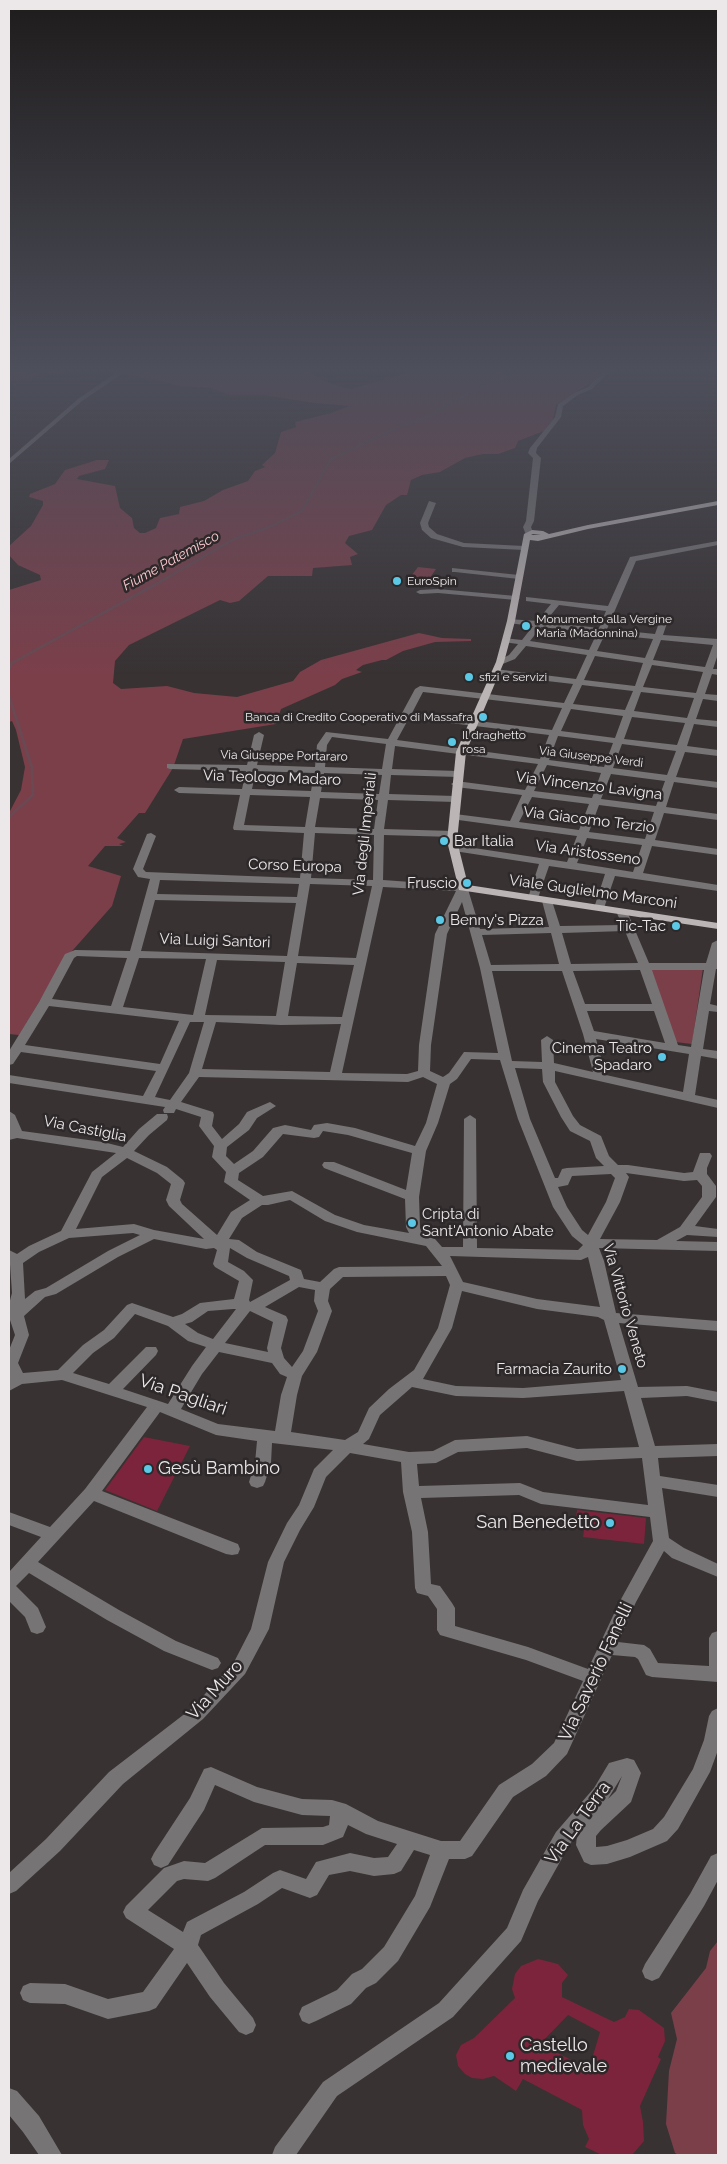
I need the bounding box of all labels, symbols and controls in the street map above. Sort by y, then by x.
water label: Fiume Patemisco [120,528,222,594]
place label: EuroSpin [407,574,457,588]
marker: EuroSpin [391,575,403,587]
place label: Monumento alla Vergine Maria (Madonnina) [536,612,672,640]
marker: Monumento alla Vergine Maria (Madonnina) [520,620,532,632]
place label: sfizi e servizi [479,670,547,684]
marker: sfizi e servizi [463,671,475,683]
place label: Banca di Credito Cooperativo di Massafra [245,710,473,724]
marker: Banca di Credito Cooperativo di Massafra [477,711,489,723]
place label: Il draghetto rosa [462,728,526,756]
marker: Il draghetto rosa [446,736,458,748]
street label: Via Giuseppe Verdi [538,743,644,771]
street label: Via Giuseppe Portararo [220,748,348,764]
street label: Via Teologo Madaro [203,767,341,789]
street label: Via Vincenzo Lavigna [515,768,663,804]
street label: Via degli Imperiali [350,772,380,896]
street label: Via Giacomo Terzio [522,803,656,837]
place label: Bar Italia [454,832,514,850]
marker: Bar Italia [438,835,450,847]
street label: Via Aristosseno [534,837,642,869]
street label: Corso Europa [248,855,342,877]
street label: Viale Guglielmo Marconi [508,871,678,913]
place label: Fruscìo [407,874,457,892]
marker: Fruscìo [461,877,473,889]
place label: Benny's Pizza [450,911,544,929]
marker: Benny's Pizza [434,914,446,926]
place label: Tic-Tac [616,917,666,935]
marker: Tic-Tac [670,920,682,932]
street label: Via Luigi Santori [159,930,271,952]
place label: Cinema Teatro Spadaro [552,1039,652,1074]
marker: Cinema Teatro Spadaro [656,1051,668,1063]
street label: Via Castiglia [42,1112,128,1146]
place label: Cripta di Sant'Antonio Abate [422,1205,554,1240]
marker: Cripta di Sant'Antonio Abate [406,1217,418,1229]
street label: Via Vittorio Veneto [599,1242,651,1370]
place label: Farmacia Zaurito [496,1360,612,1378]
marker: Farmacia Zaurito [616,1363,628,1375]
street label: Via Pagliari [136,1370,230,1420]
place label: Gesù Bambino [158,1458,280,1480]
marker: Gesù Bambino [142,1463,154,1475]
place label: San Benedetto [476,1512,600,1534]
marker: San Benedetto [604,1517,616,1529]
street label: Via Saverio Fanelli [554,1599,638,1745]
street label: Via Muro [182,1655,248,1725]
street label: Via La Terra [541,1777,615,1869]
place label: Castello medievale [520,2035,607,2078]
marker: Castello medievale [504,2050,516,2062]

